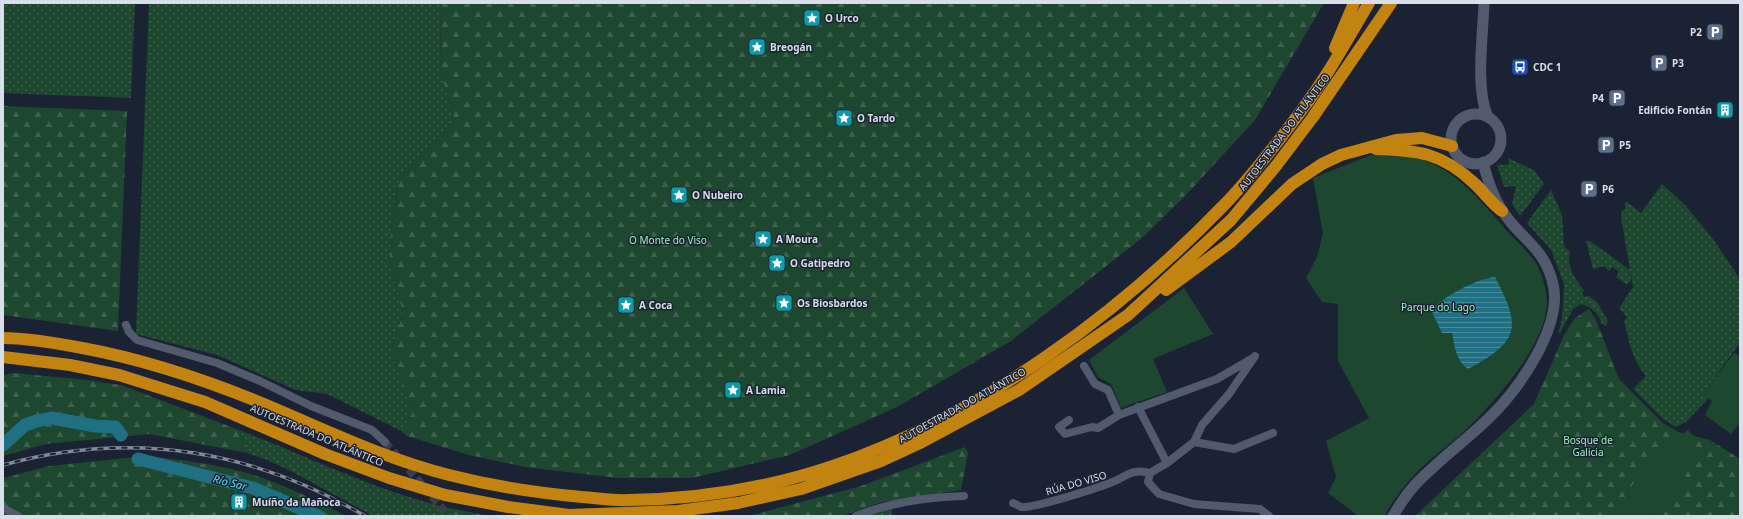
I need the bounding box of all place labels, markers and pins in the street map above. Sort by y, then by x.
place icon: O Urco [802,8,822,28]
place label: O Urco [825,11,859,25]
parking icon: P2 [1705,22,1725,42]
place label: P2 [1690,25,1702,39]
place icon: Breogán [747,37,767,57]
place label: Breogán [770,40,812,54]
parking icon: P3 [1649,53,1669,73]
place label: P3 [1672,56,1684,70]
bus stop icon: CDC 1 [1510,57,1530,77]
place label: CDC 1 [1533,60,1561,74]
parking icon: P4 [1607,88,1627,108]
place label: P4 [1592,91,1604,105]
building icon: Edificio Fontán [1715,100,1735,120]
place label: Edificio Fontán [1638,103,1712,117]
place icon: O Tardo [834,108,854,128]
place label: O Tardo [857,111,895,125]
parking icon: P5 [1596,135,1616,155]
place label: P5 [1619,138,1631,152]
parking icon: P6 [1579,179,1599,199]
place label: P6 [1602,182,1614,196]
place icon: O Nubeiro [669,185,689,205]
place label: O Nubeiro [692,188,743,202]
place icon: A Moura [753,229,773,249]
place label: A Moura [776,232,818,246]
place icon: O Gatipedro [767,253,787,273]
place label: O Gatipedro [790,256,850,270]
place icon: Os Biosbardos [774,293,794,313]
place icon: A Coca [616,295,636,315]
place label: Os Biosbardos [797,296,868,310]
place label: A Coca [639,298,672,312]
place icon: A Lamia [723,380,743,400]
place label: A Lamia [746,383,786,397]
building icon: Muíño da Mañoca [229,492,249,512]
place label: Muíño da Mañoca [252,495,341,509]

